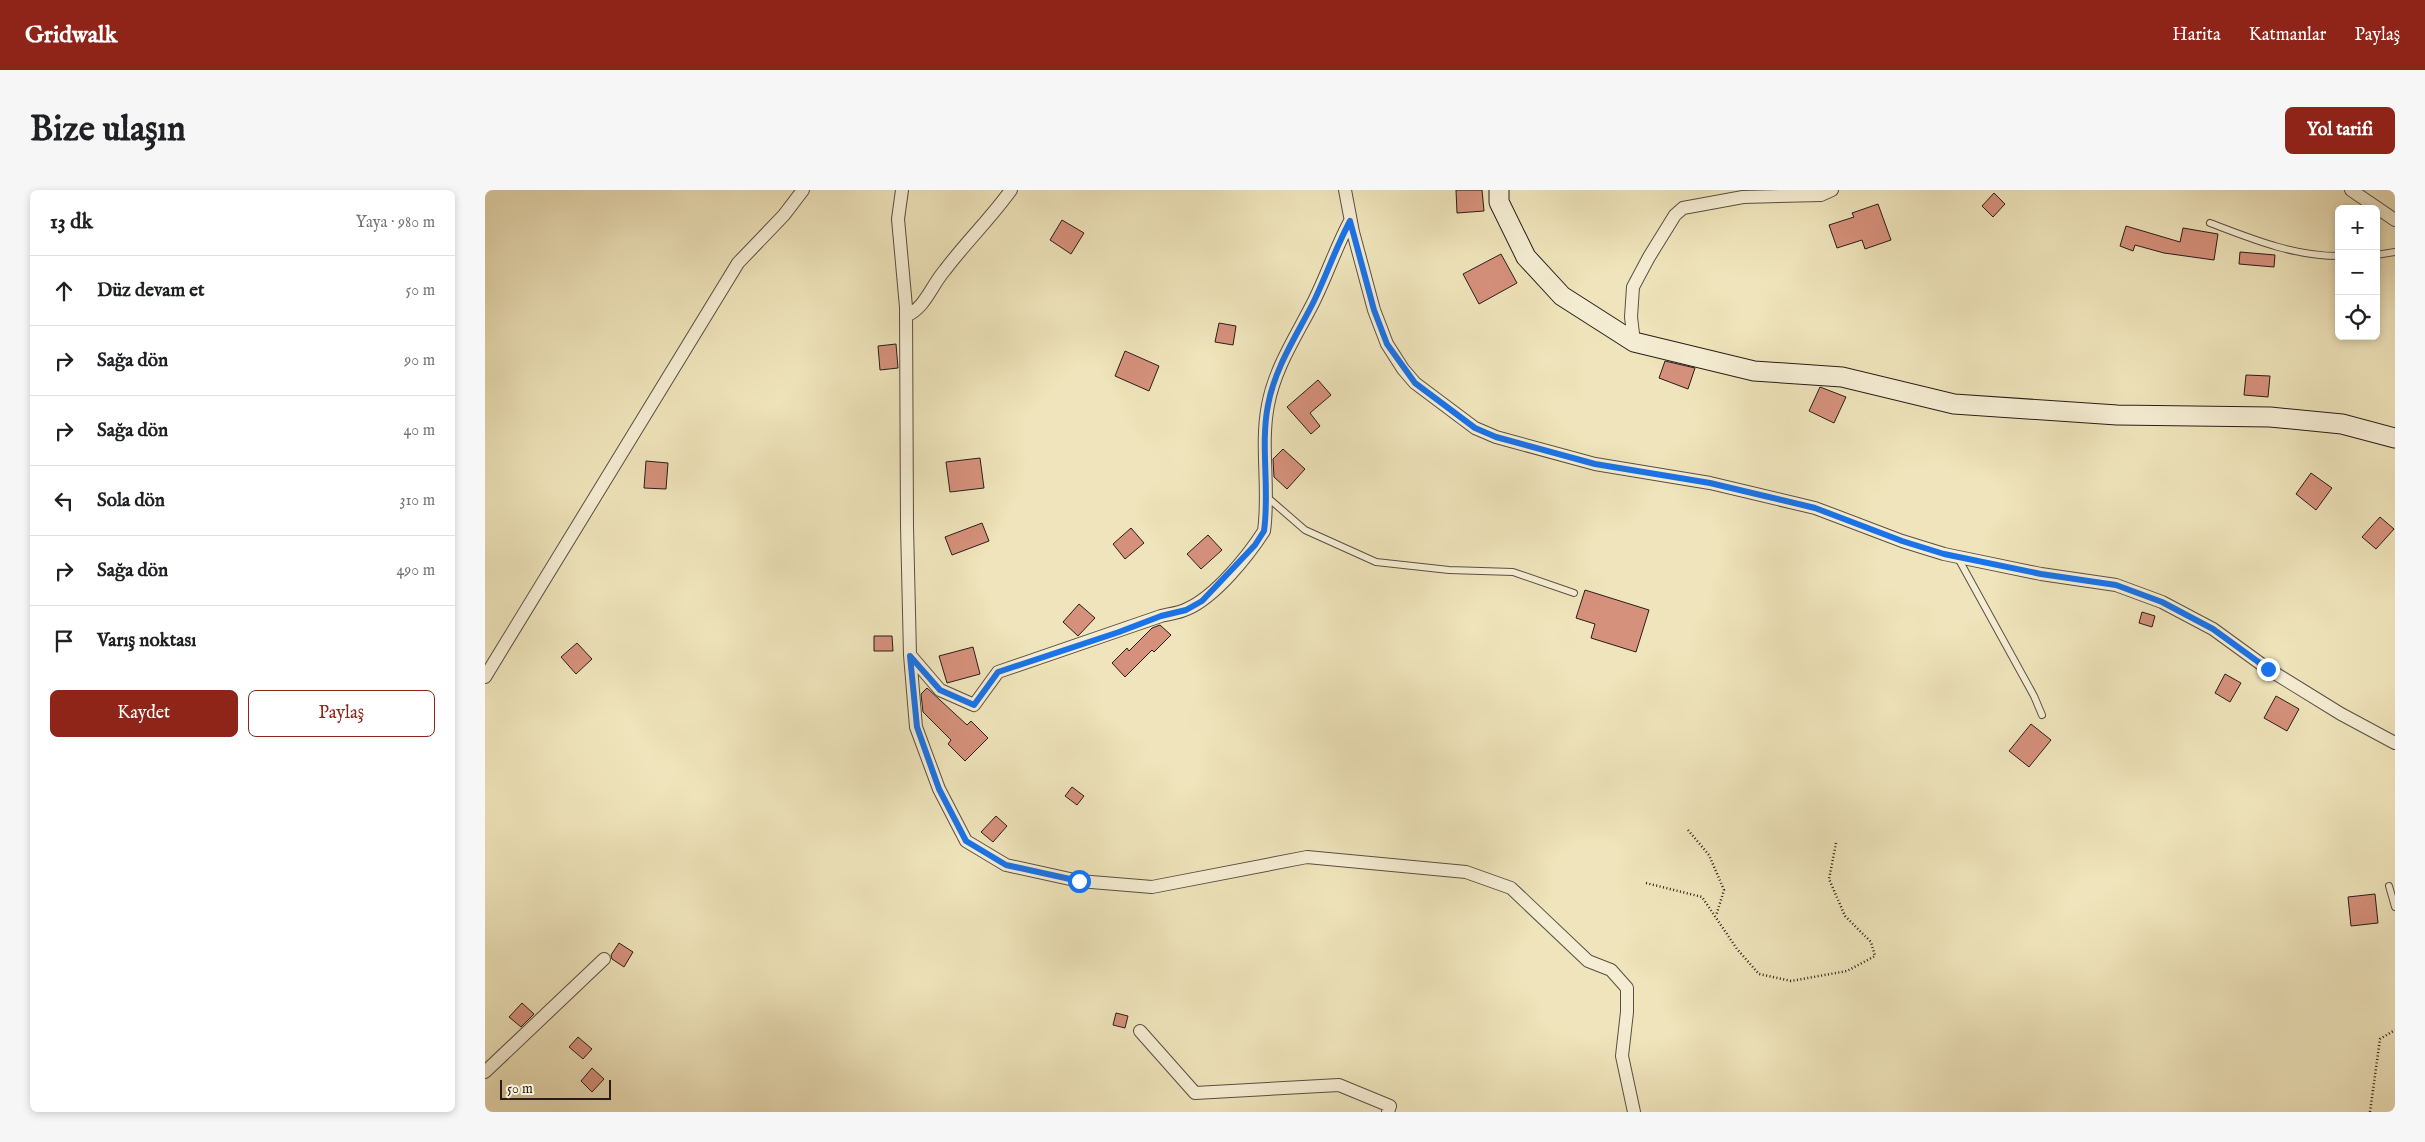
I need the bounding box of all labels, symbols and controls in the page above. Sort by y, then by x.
text: Gridwalk [25,20,117,51]
text: Harita [2172,24,2221,47]
text: Katmanlar [2249,24,2326,47]
text: Paylaş [2354,24,2400,47]
button: Yol tarifi [2285,107,2395,154]
text: Bize ulaşın [30,108,186,153]
map controls [2335,205,2380,340]
button: + [2335,205,2380,250]
text: 13 dk [50,209,93,236]
text: Yaya · 980 m [356,213,435,233]
button: − [2335,250,2380,295]
icon: ahead [50,277,78,305]
text: Düz devam et [97,279,205,303]
text: 50 m [406,281,435,301]
button: locate [2335,295,2380,340]
icon: right [50,347,78,375]
text: Sağa dön [97,349,168,373]
text: 90 m [404,351,435,371]
icon: right [50,417,78,445]
text: Sağa dön [97,419,168,443]
text: 40 m [403,421,435,441]
icon: left [50,487,78,515]
text: Sola dön [97,489,165,513]
text: 310 m [399,491,435,511]
icon: right [50,557,78,585]
text: Sağa dön [97,559,168,583]
text: 490 m [396,561,435,581]
icon: arrive [50,627,78,655]
text: Varış noktası [97,629,196,653]
route end [2257,658,2280,681]
button: Kaydet [50,690,238,737]
button: Paylaş [248,690,435,737]
route start [1068,870,1091,893]
scale bar [500,1077,611,1100]
text: 50 m [507,1080,533,1098]

